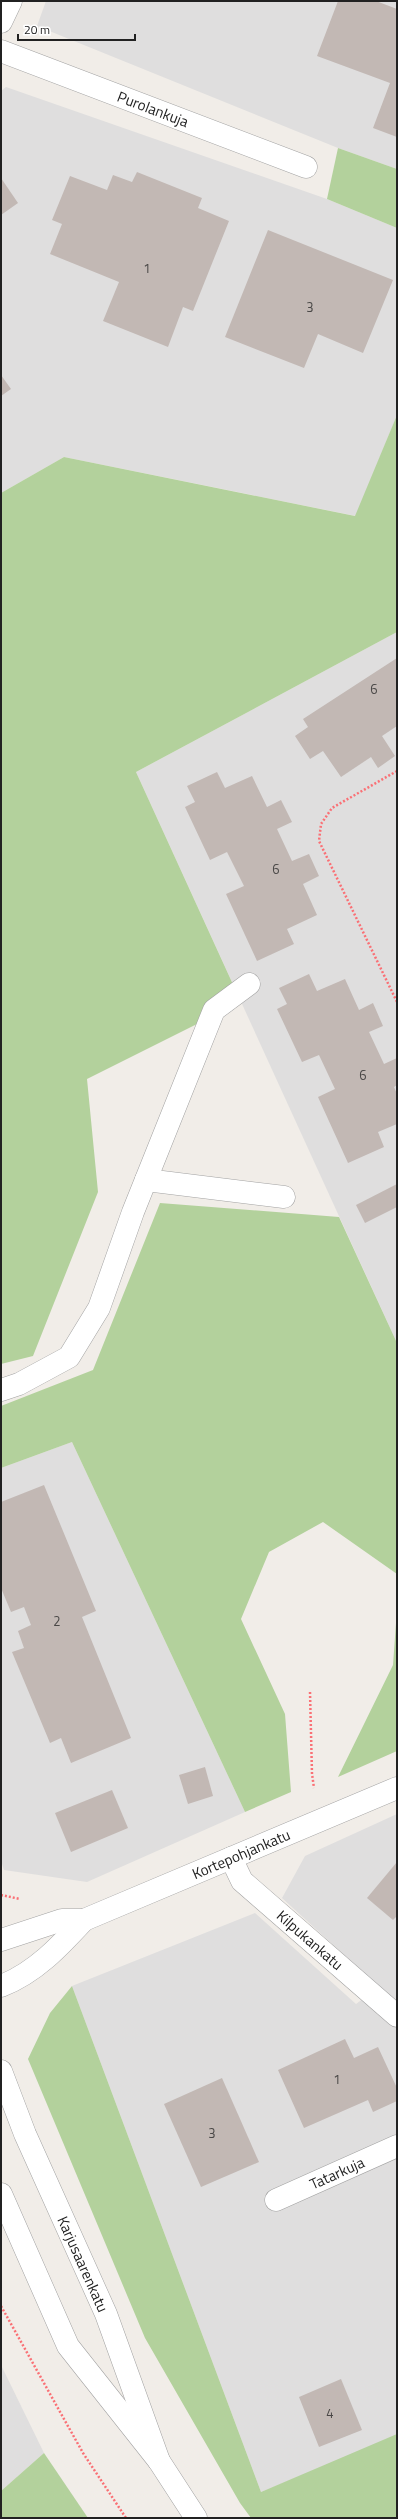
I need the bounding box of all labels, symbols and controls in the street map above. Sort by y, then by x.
scale bar [18,16,135,42]
text: 20 m [24,20,50,39]
street label: Purolankuja [114,85,192,133]
house number: 1 [143,258,151,278]
house number: 3 [306,297,314,317]
house number: 6 [370,679,378,699]
house number: 6 [272,859,280,879]
house number: 6 [359,1065,367,1085]
house number: 2 [53,1611,61,1631]
street label: Kortepohjankatu [188,1823,294,1885]
street label: Kilpukankatu [272,1904,348,1976]
house number: 1 [333,2069,341,2089]
house number: 3 [208,2123,216,2143]
street label: Tatarkuja [306,2151,369,2195]
street label: Karjusaarenkatu [52,2212,114,2316]
house number: 4 [326,2403,334,2423]

